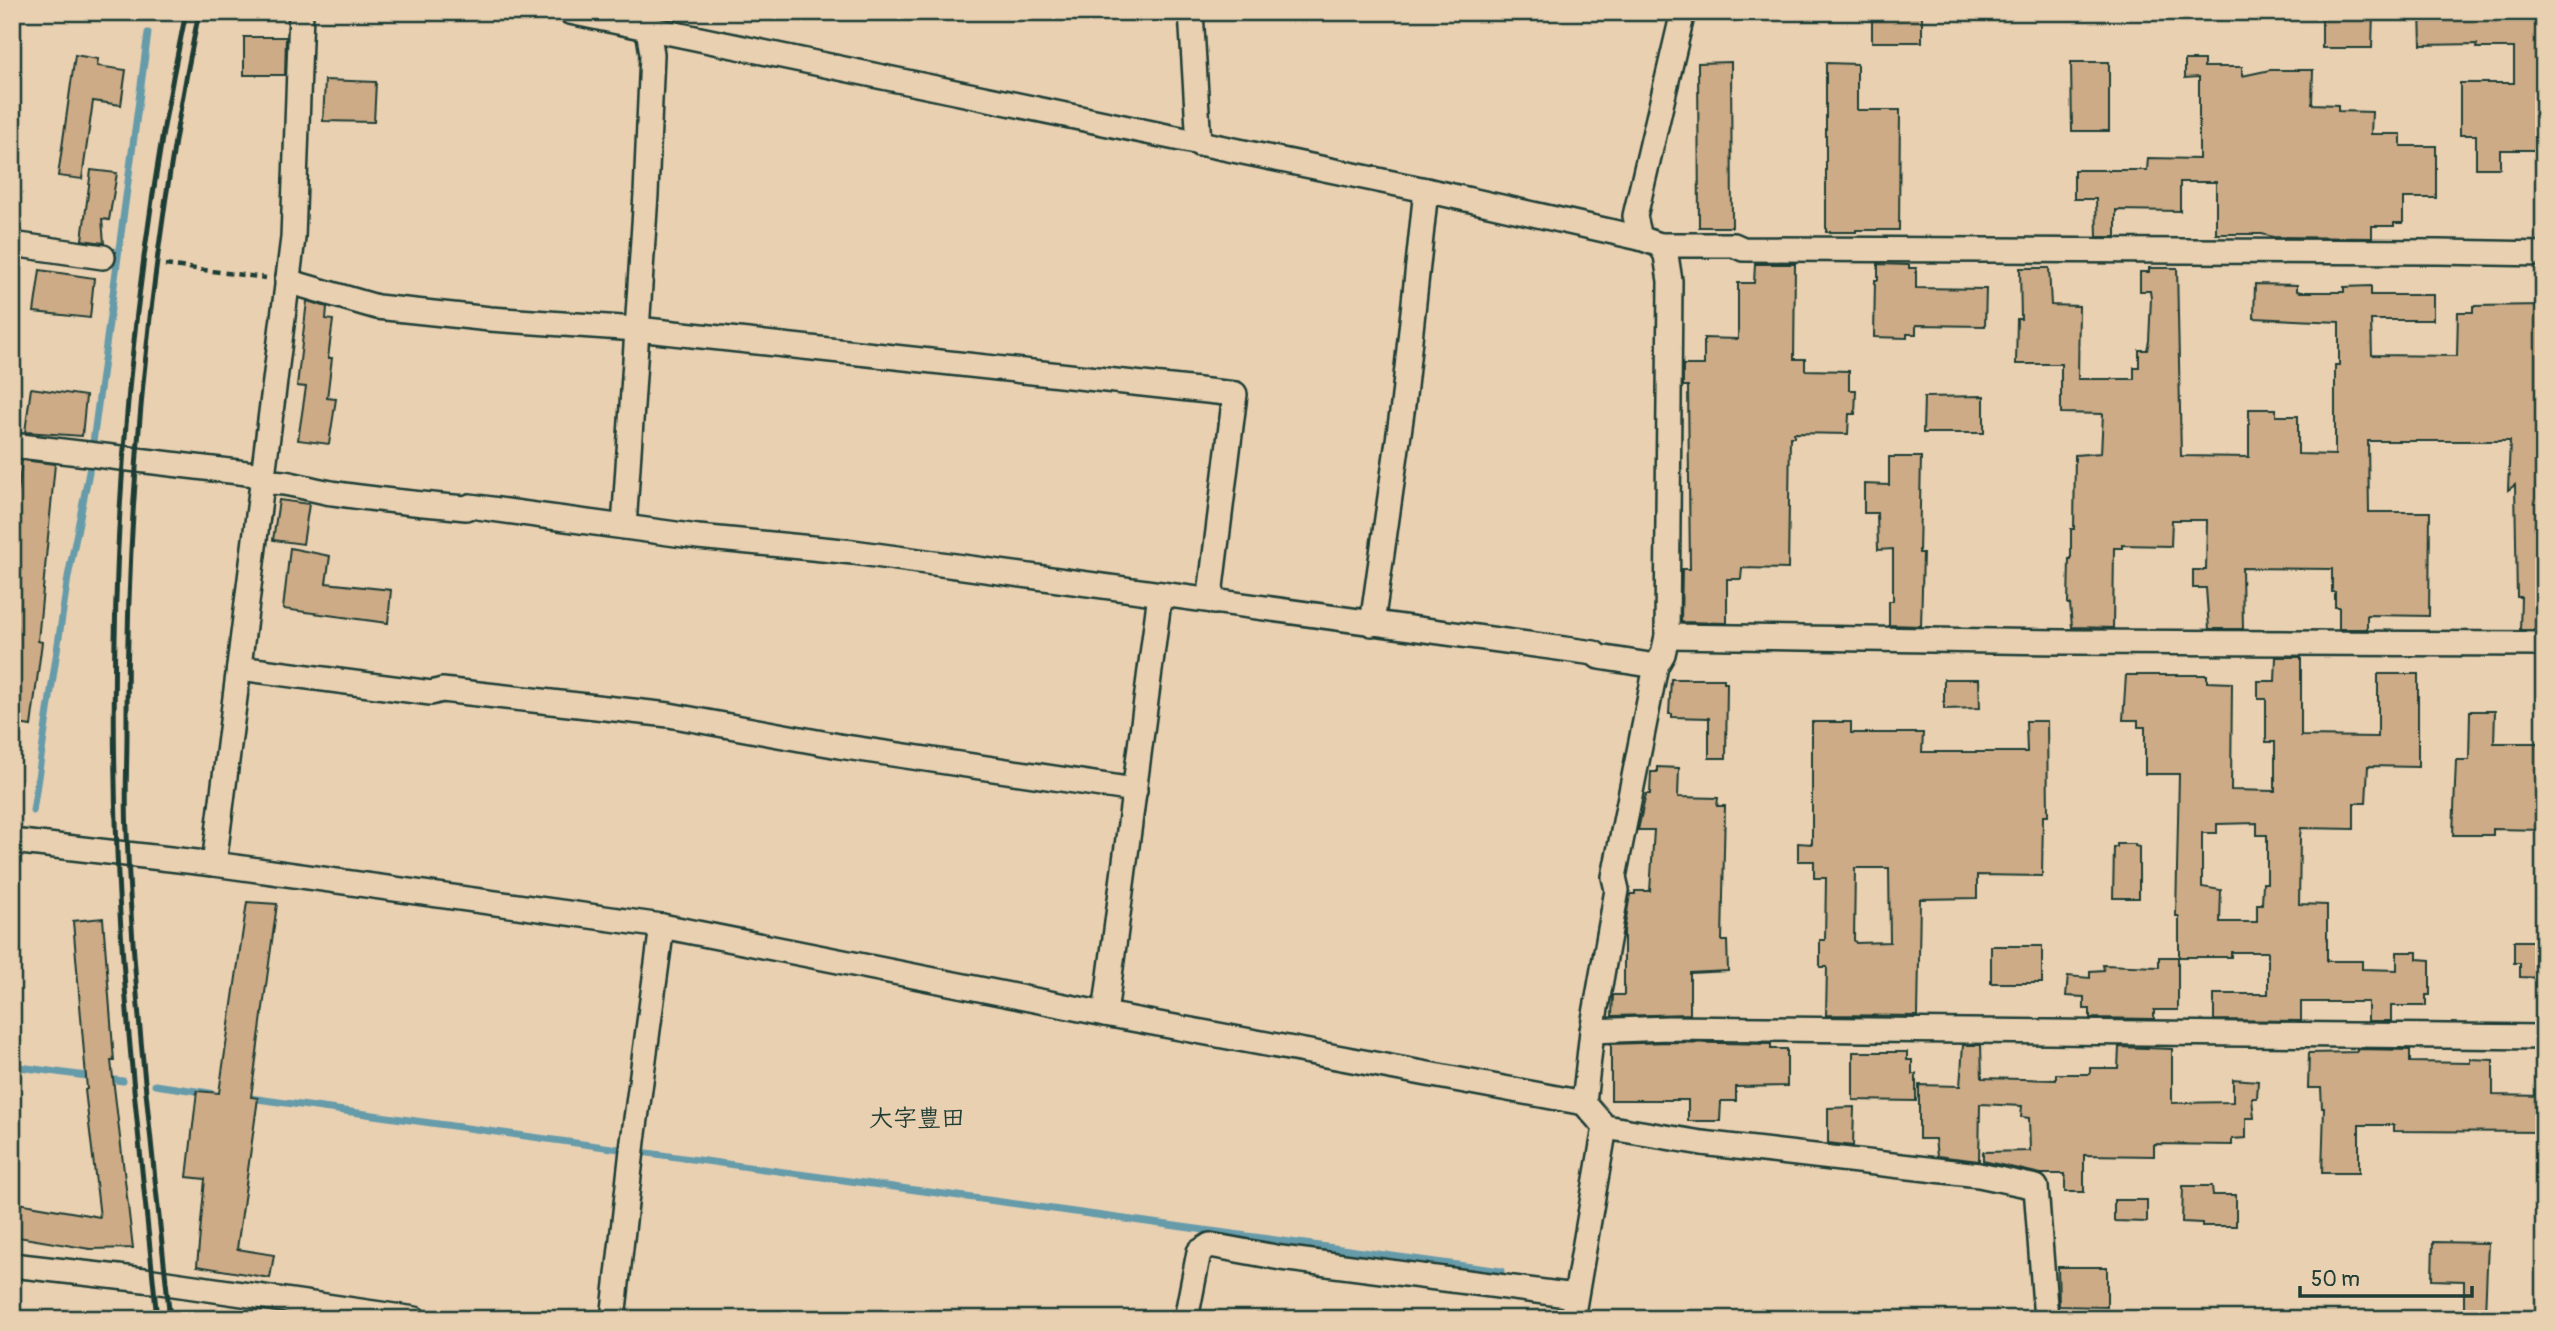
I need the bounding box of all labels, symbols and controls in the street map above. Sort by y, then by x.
district label: 大字豊田 [869,1104,965,1133]
scale bar [2300,1254,2472,1298]
text: 50 m [2311,1266,2360,1293]

